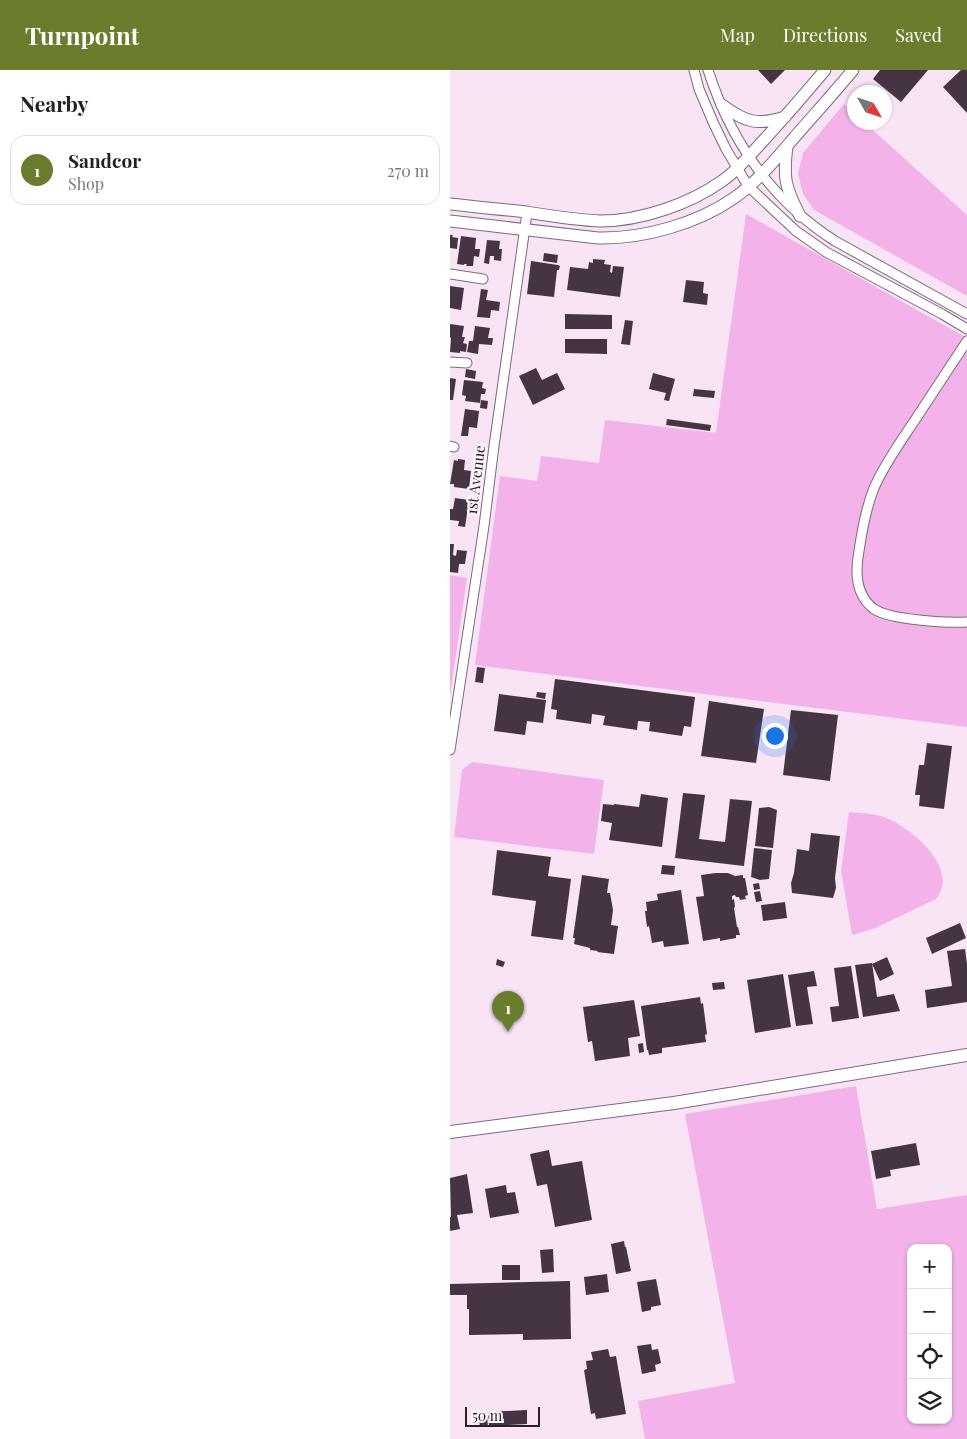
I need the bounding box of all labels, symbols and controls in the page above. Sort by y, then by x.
text: Turnpoint [25,19,139,51]
text: Map [720,23,755,47]
text: Directions [783,23,867,47]
text: Saved [895,23,942,47]
north arrow [847,85,892,130]
text: Nearby [20,89,89,117]
text: Sandcor [68,147,141,173]
text: 1 [34,160,40,181]
text: 270 m [387,160,429,181]
text: Shop [68,173,104,194]
street label: 1st Avenue [461,444,489,516]
your location [762,723,788,749]
pin: 1 [492,991,524,1032]
map controls [907,1244,952,1424]
button: + [907,1244,952,1289]
button: − [907,1289,952,1334]
button: locate [907,1334,952,1379]
button: layers [907,1379,952,1424]
scale bar [465,1404,540,1427]
text: 50 m [472,1406,502,1425]

